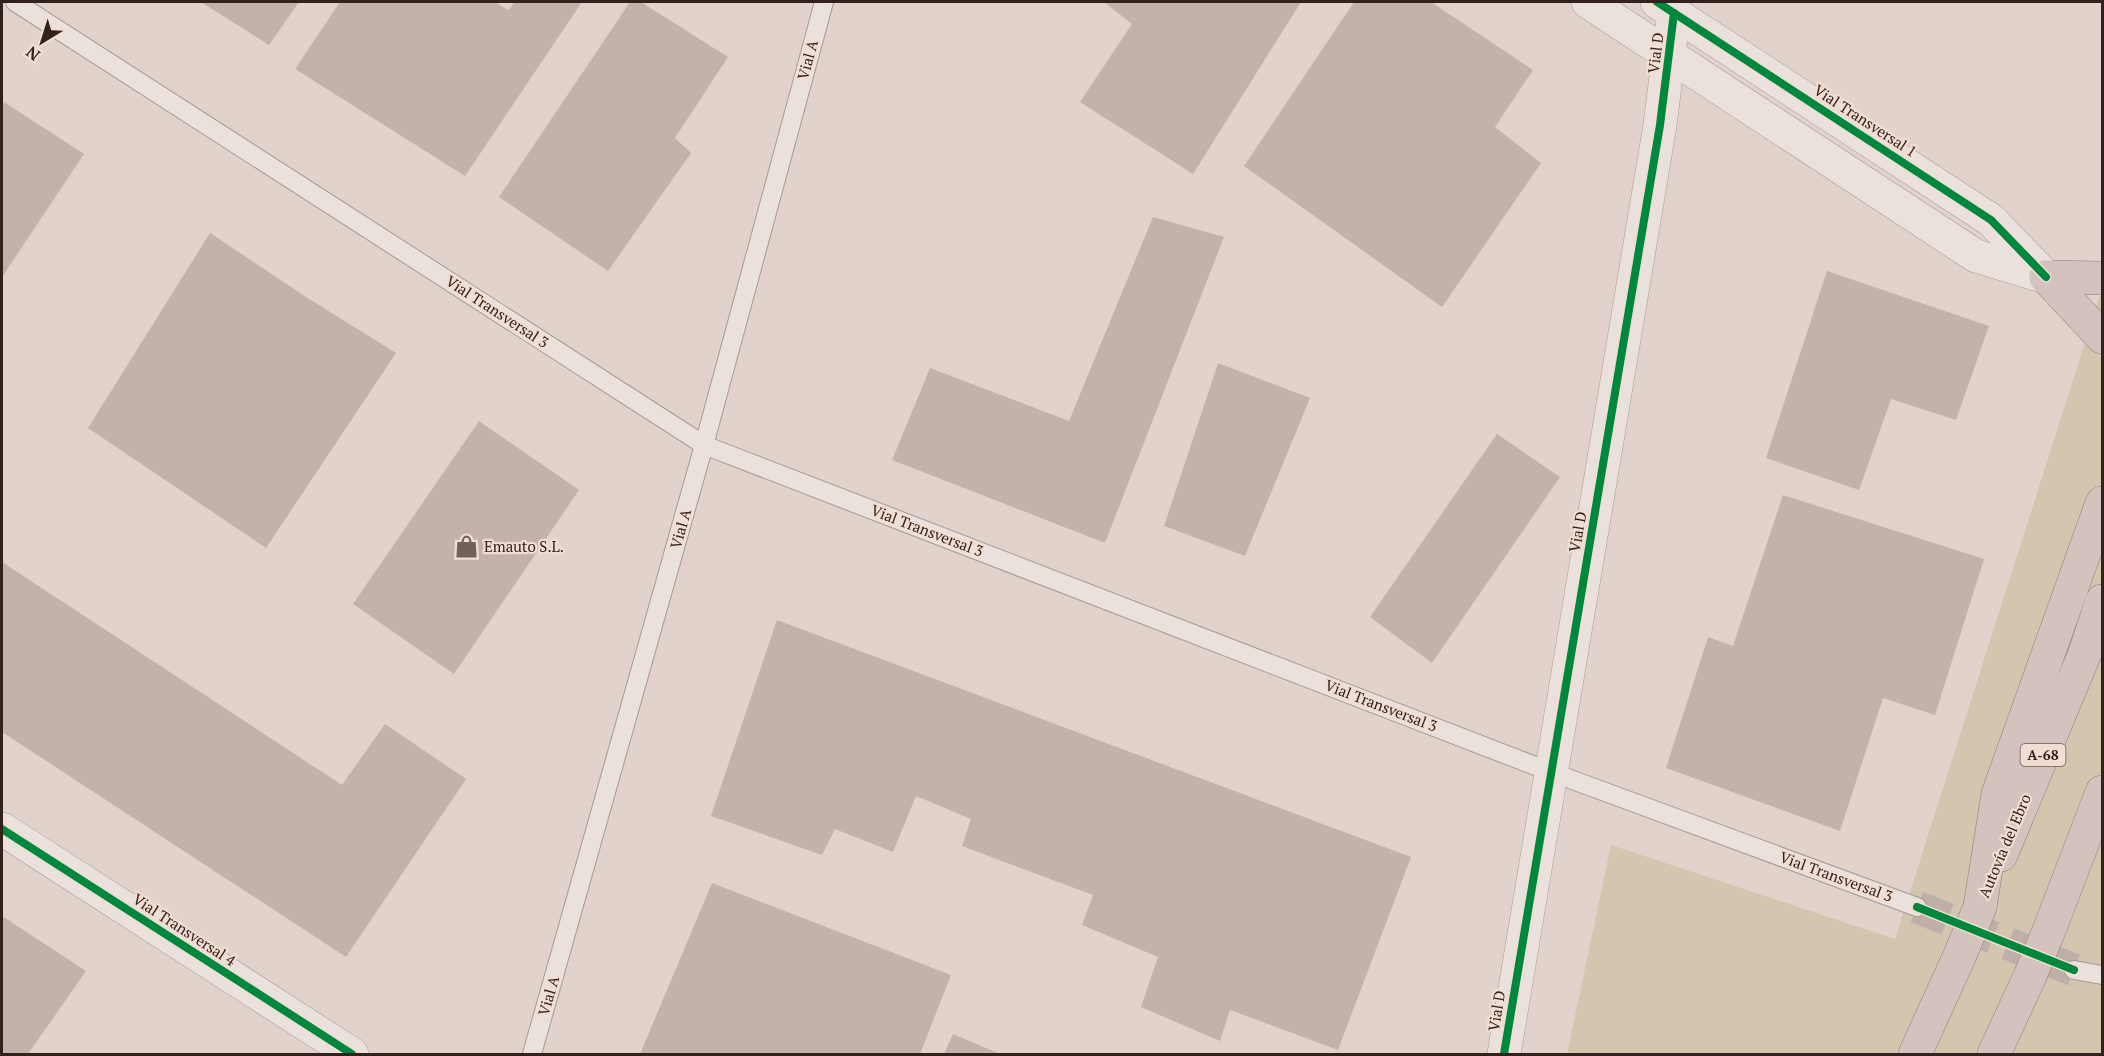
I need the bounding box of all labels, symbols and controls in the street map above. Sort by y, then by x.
north arrow [12,12,72,72]
street label: Vial D [1643,31,1667,75]
street label: Vial A [792,37,822,82]
text: N [21,41,44,66]
street label: Vial Transversal 1 [1810,79,1921,161]
street label: Vial Transversal 3 [442,270,553,352]
street label: Vial Transversal 3 [868,499,986,561]
street label: Vial A [665,506,695,551]
street label: Vial D [1564,510,1590,554]
shop icon: Emauto S.L. [453,534,479,560]
place label: Emauto S.L. [484,536,564,556]
street label: Vial Transversal 3 [1322,674,1440,736]
road number: A-68 [2020,744,2066,766]
street label: Autovía del Ebro [1973,791,2035,901]
street label: Vial Transversal 3 [1777,846,1896,906]
street label: Vial Transversal 4 [129,888,240,970]
street label: Vial A [533,973,563,1018]
street label: Vial D [1483,989,1509,1033]

